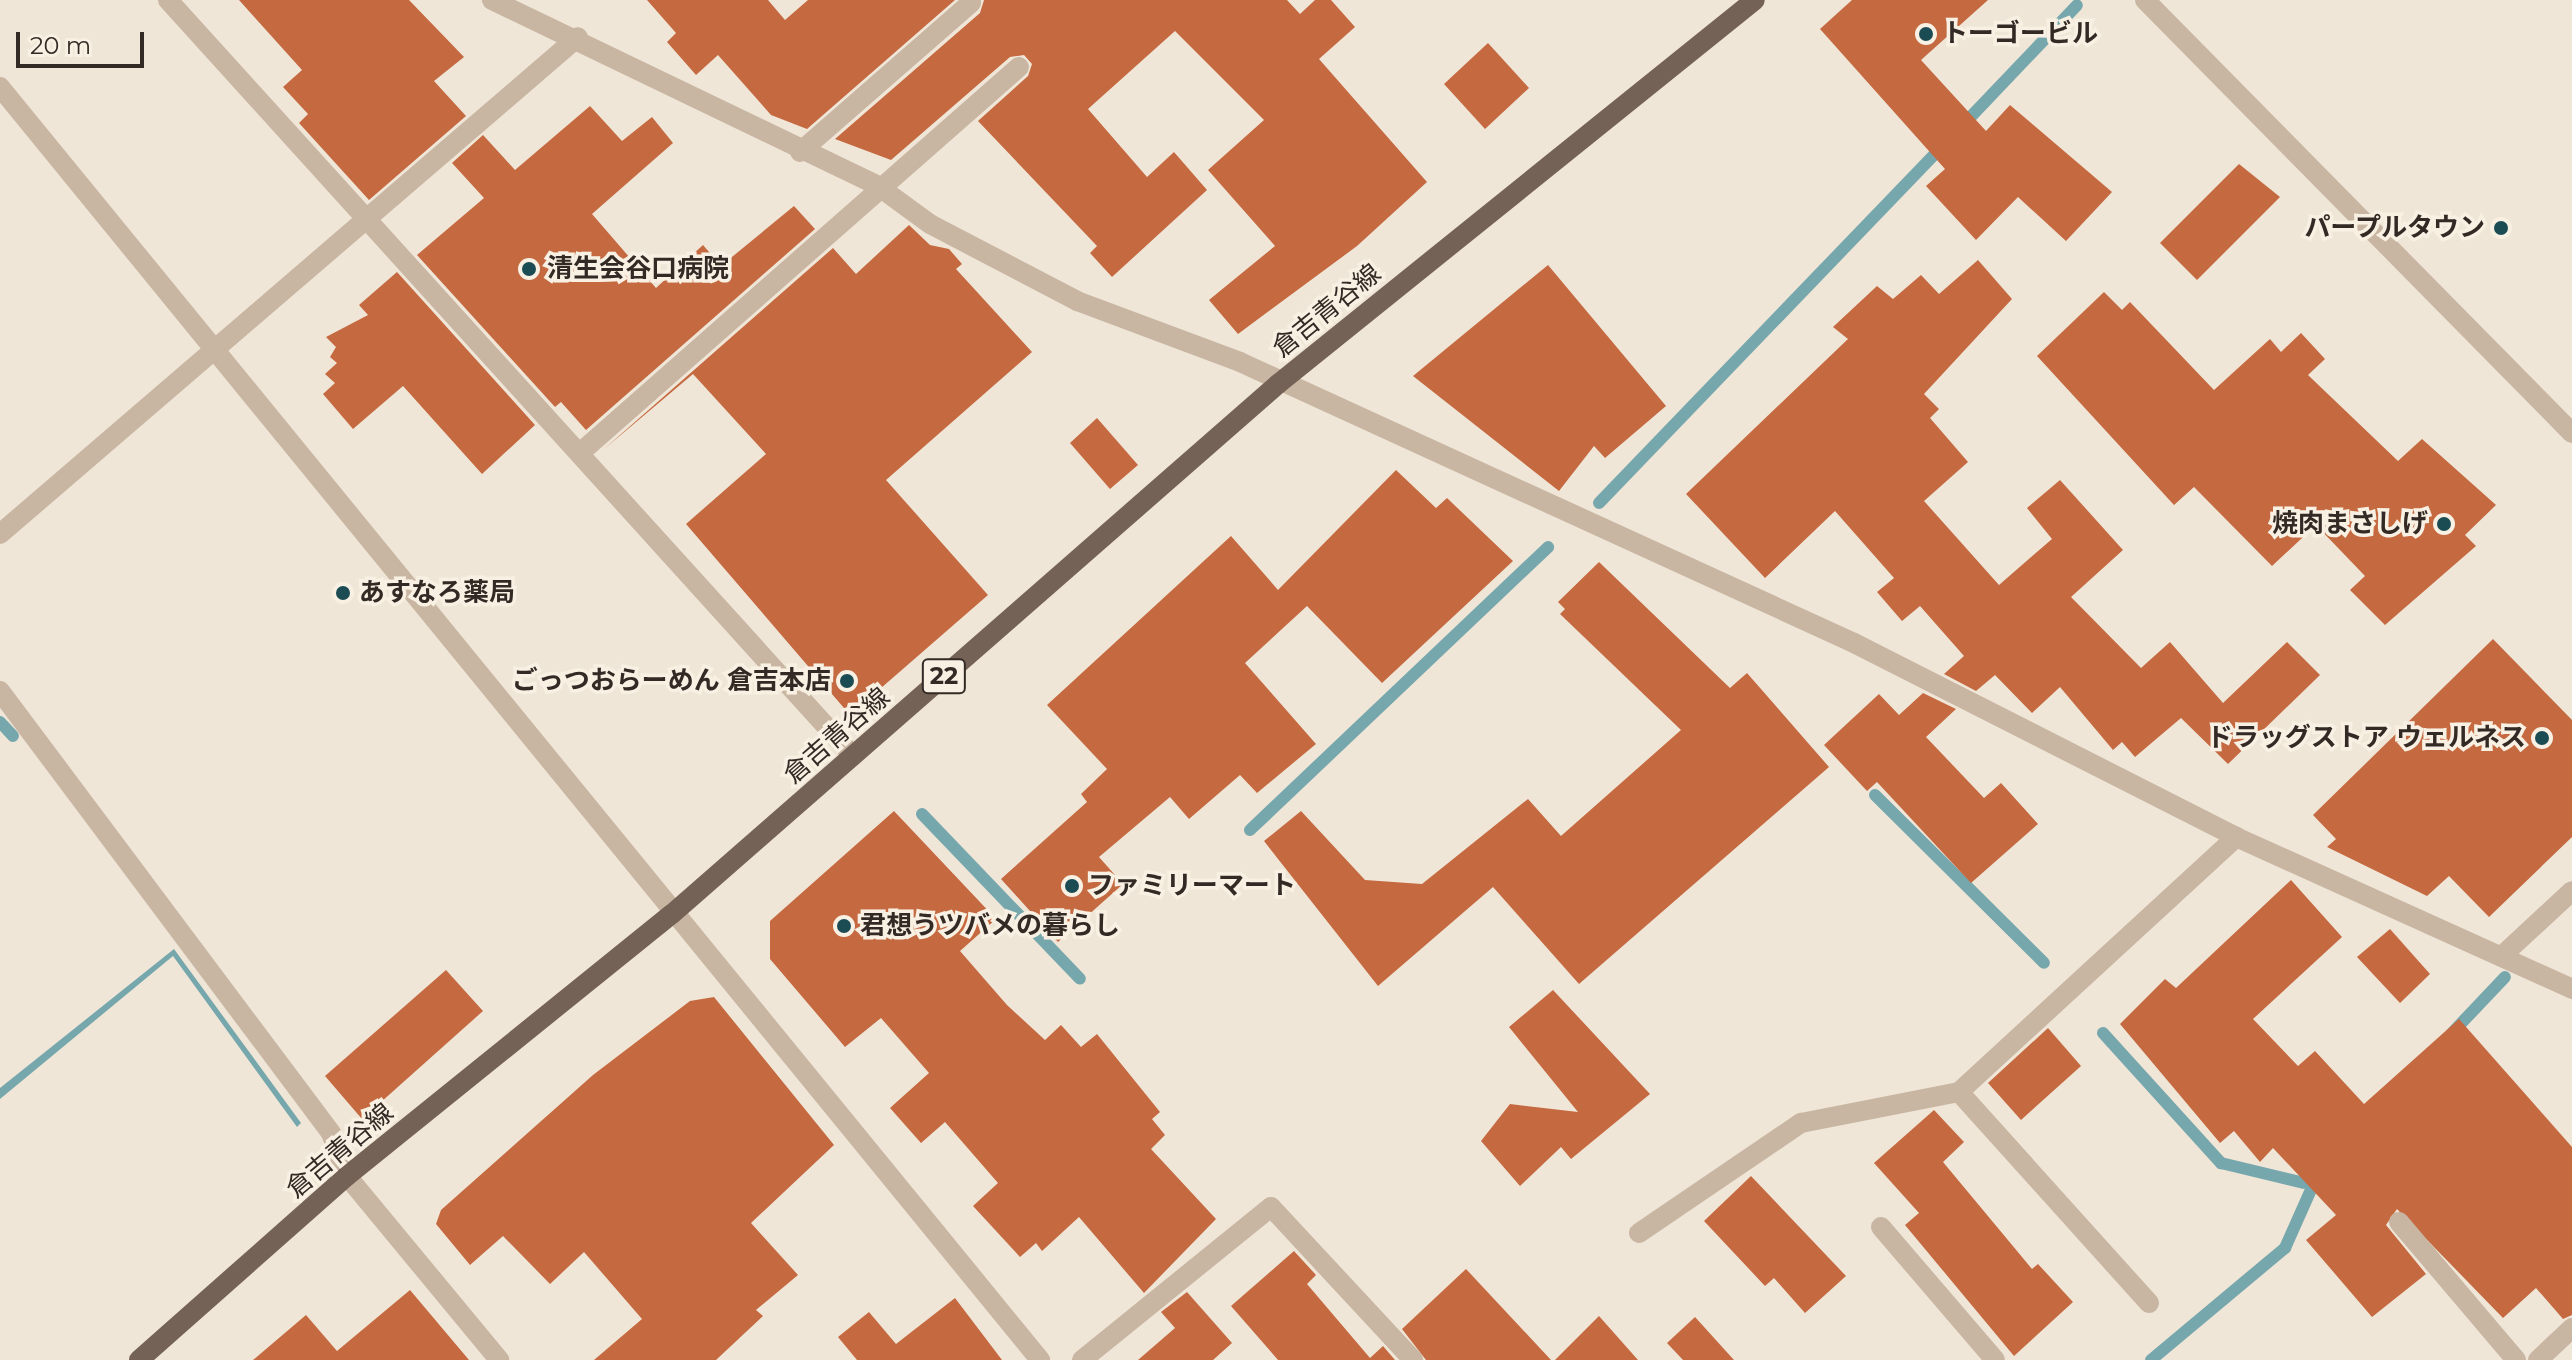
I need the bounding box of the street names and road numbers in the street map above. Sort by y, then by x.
street label: 倉吉青谷線 [1267,258,1387,364]
road number: 22 [920,656,968,696]
street label: 倉吉青谷線 [778,682,896,790]
street label: 倉吉青谷線 [280,1097,400,1205]

